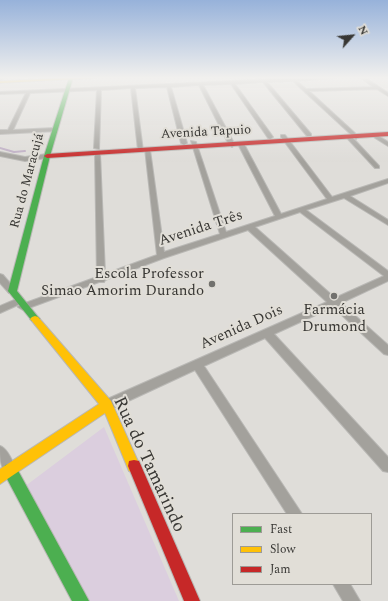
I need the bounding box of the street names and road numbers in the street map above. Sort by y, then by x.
street label: Avenida Tapuio [160,123,252,143]
street label: Rua do Maracujá [8,132,48,230]
street label: Avenida Três [157,207,245,251]
street label: Avenida Dois [198,302,286,354]
street label: Rua do Tamarindo [107,394,189,536]

